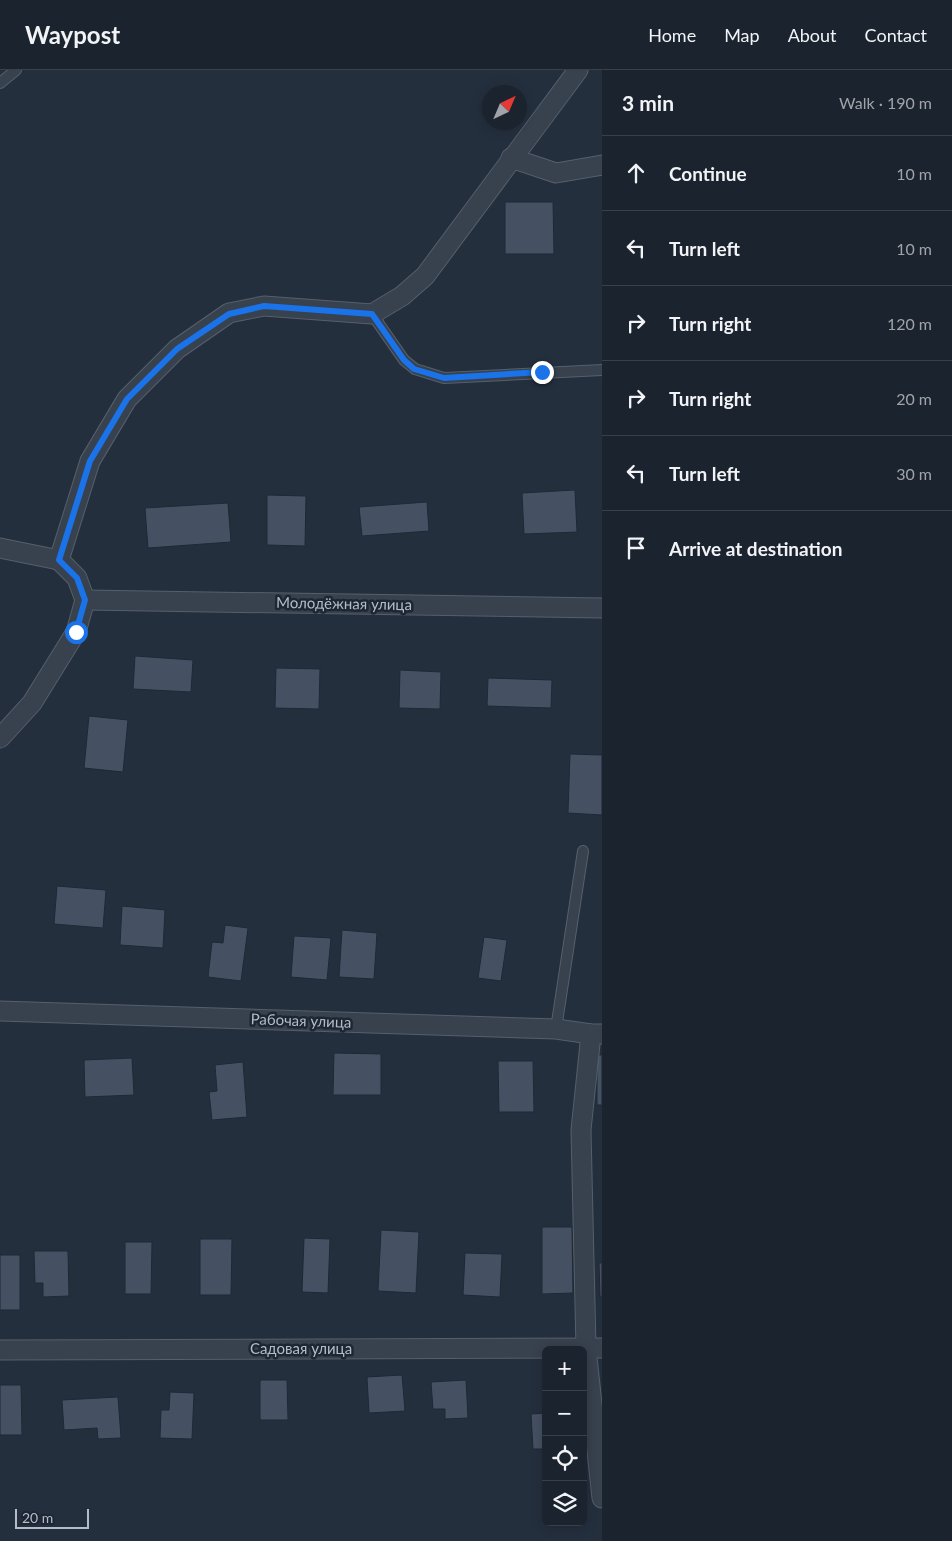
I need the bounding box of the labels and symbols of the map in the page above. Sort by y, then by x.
north arrow [482,85,527,130]
route end [531,361,554,384]
street label: Молодёжная улица [276,593,412,613]
route start [65,621,88,644]
street label: Рабочая улица [250,1009,352,1031]
street label: Садовая улица [250,1339,352,1357]
scale bar [15,1506,89,1529]

